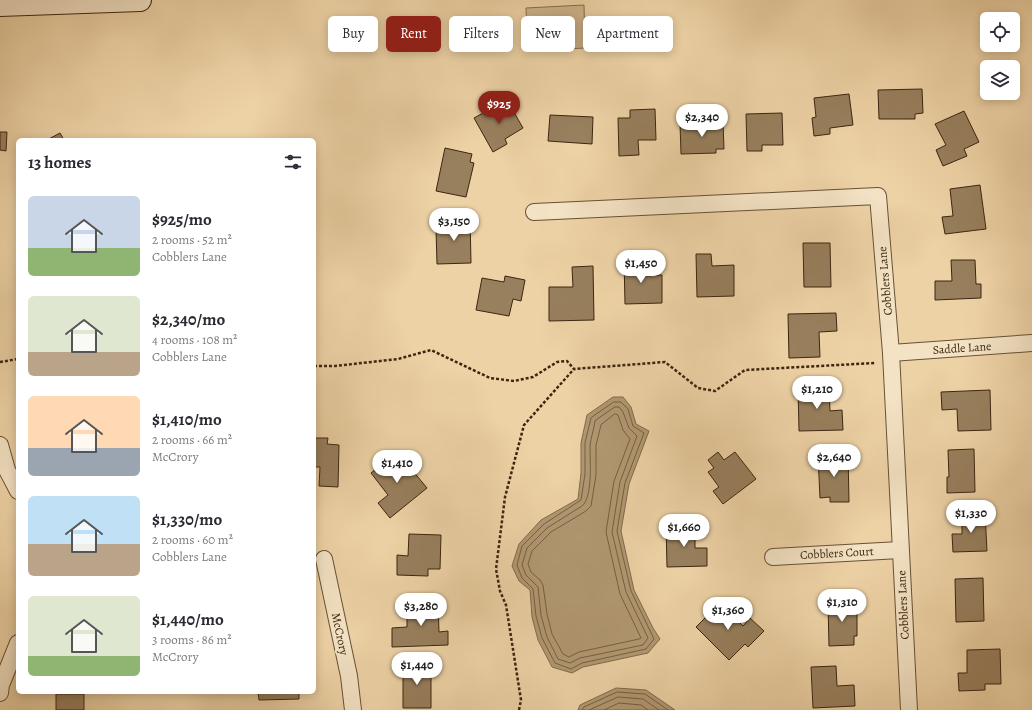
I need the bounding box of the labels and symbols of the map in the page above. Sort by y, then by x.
pin: $925 [475,91,523,125]
pin: $2,340 [669,104,735,138]
pin: $3,150 [421,208,487,242]
street label: Cobblers Lane [874,246,896,316]
pin: $1,450 [608,250,674,284]
street label: Saddle Lane [932,338,992,358]
pin: $1,210 [784,376,850,410]
pin: $2,640 [801,444,867,478]
pin: $1,410 [364,450,430,484]
pin: $1,330 [938,500,1004,534]
pin: $1,660 [651,514,717,548]
street label: Cobblers Court [800,543,874,563]
street label: Cobblers Lane [893,570,913,640]
pin: $1,310 [809,589,875,623]
pin: $3,280 [388,593,454,627]
pin: $1,360 [695,597,761,631]
street label: McCrory [328,611,352,657]
pin: $1,440 [384,652,450,686]

